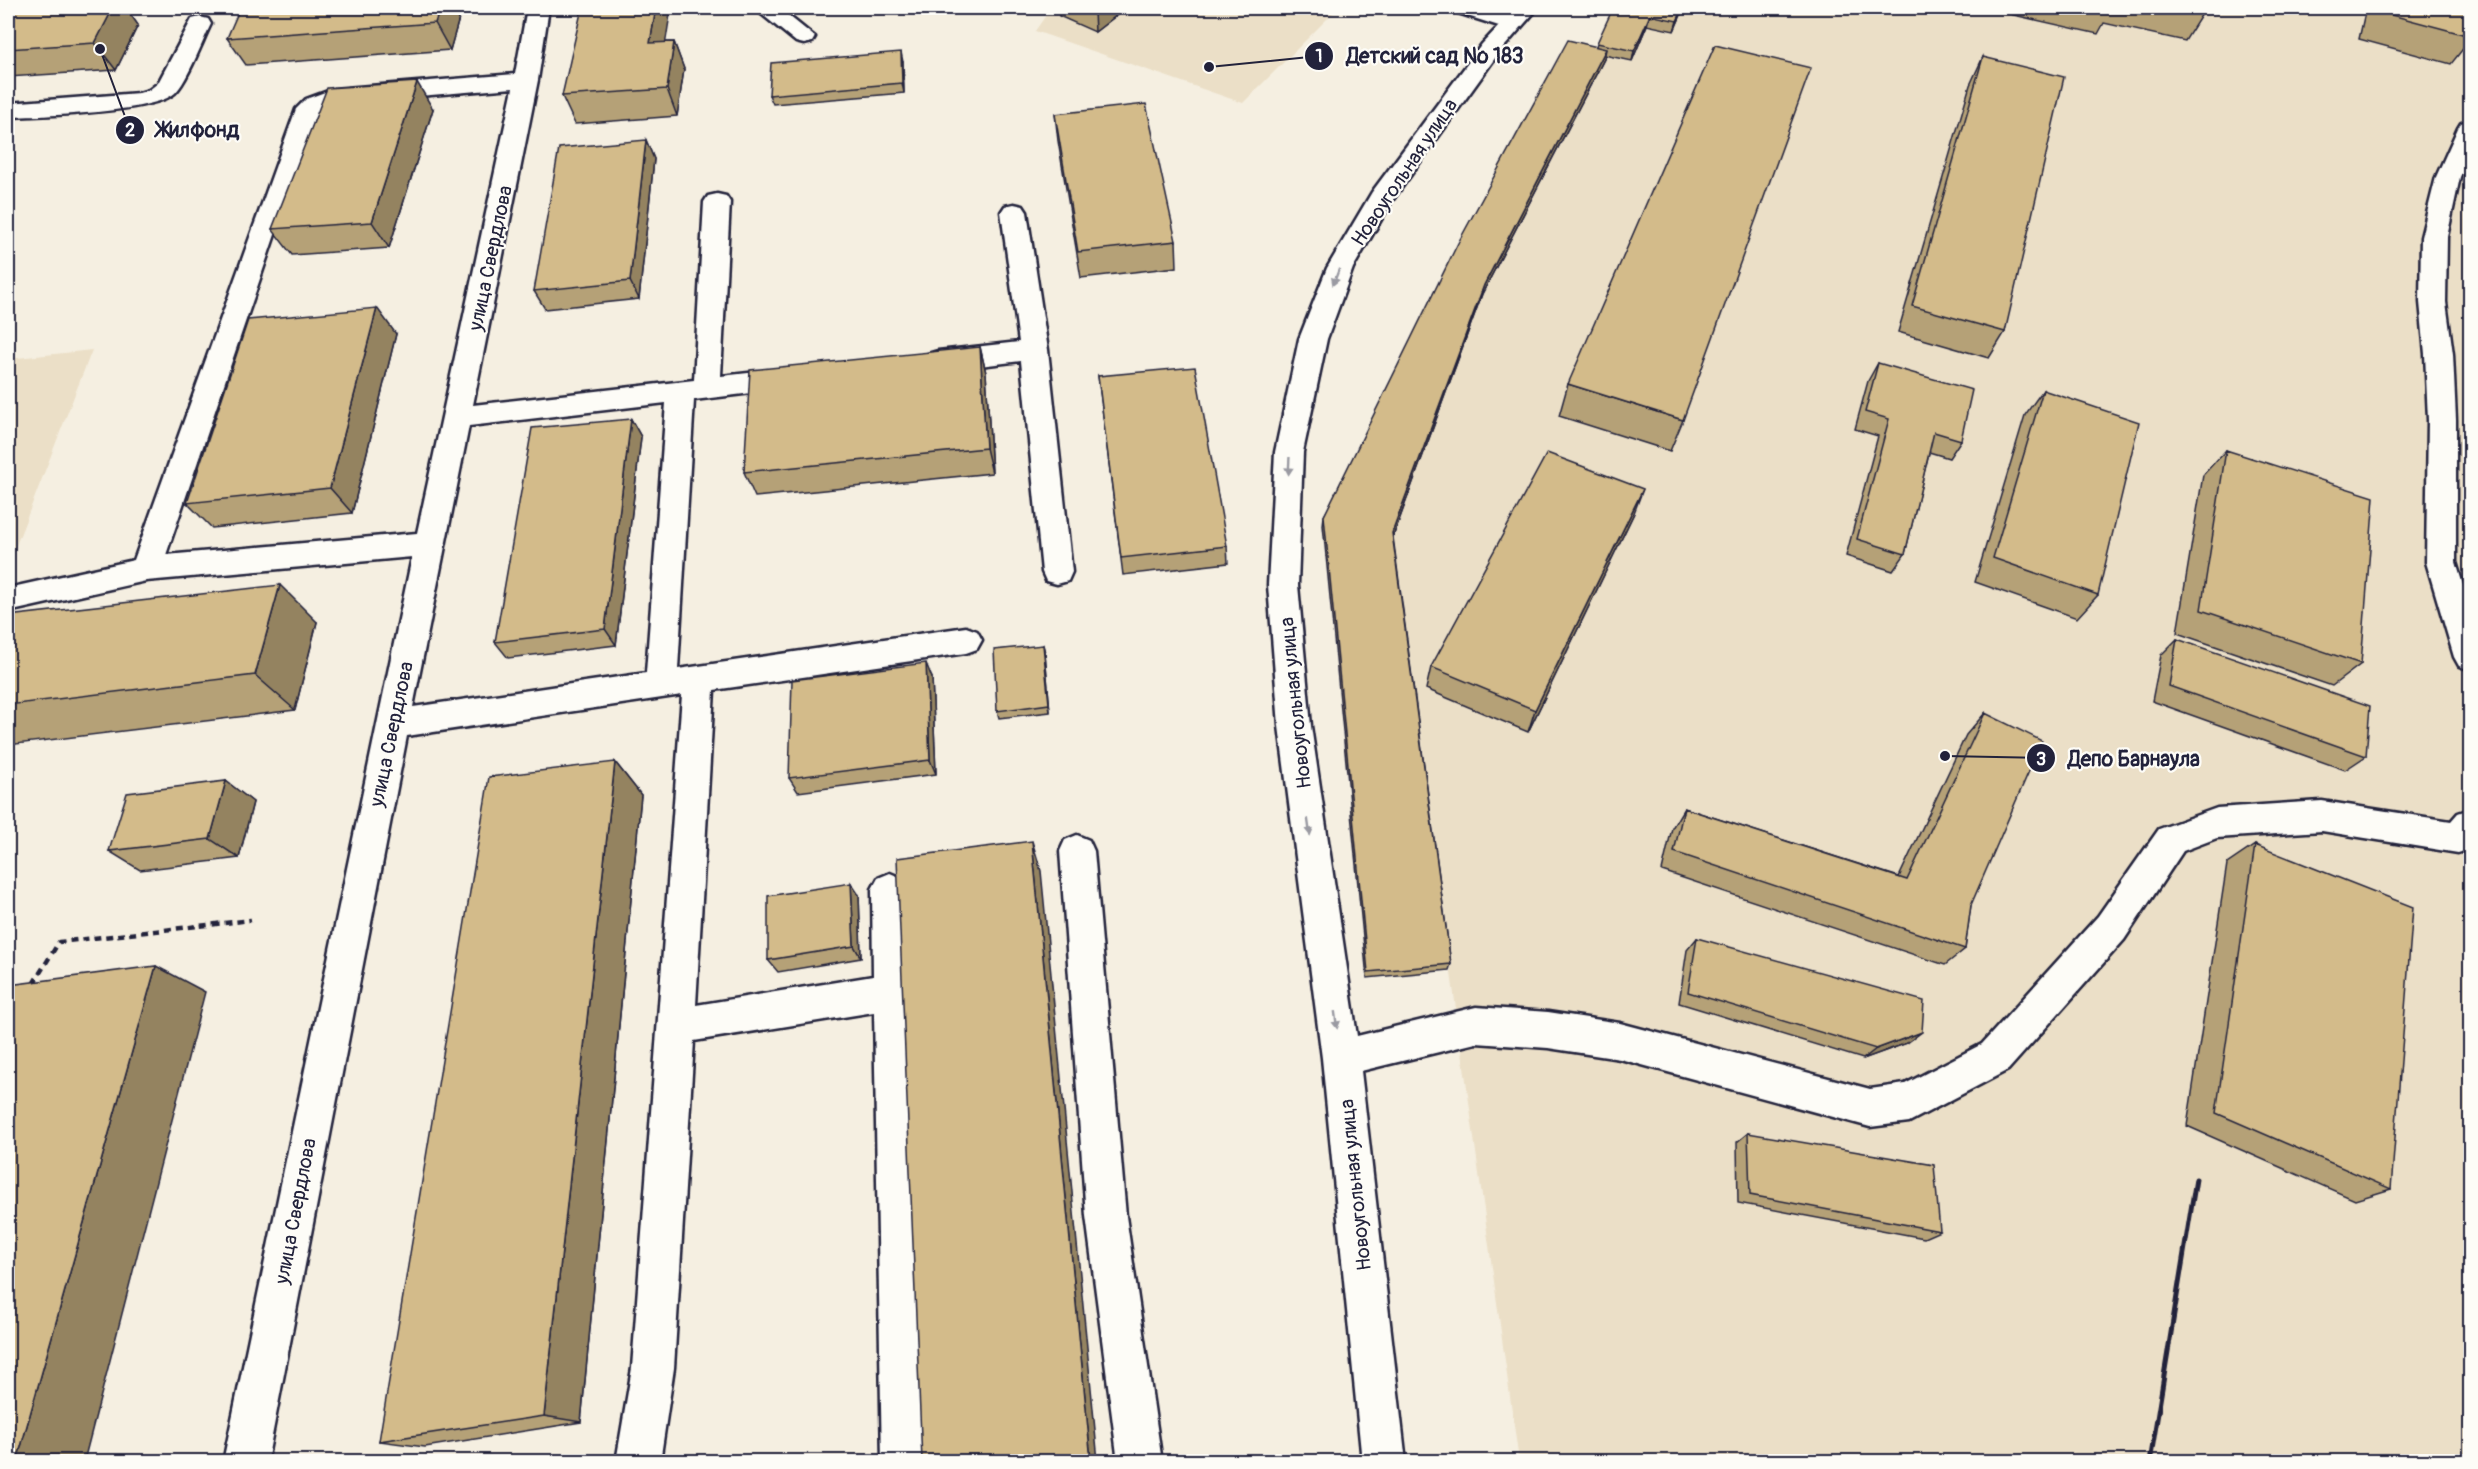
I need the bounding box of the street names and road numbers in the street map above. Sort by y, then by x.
street label: Новоугольная улица [1346,94,1463,251]
street label: улица Свердлова [463,183,518,334]
street label: Новоугольная улица [1274,616,1317,790]
street label: улица Свердлова [364,659,419,810]
street label: Новоугольная улица [1334,1098,1377,1272]
street label: улица Свердлова [269,1136,322,1287]

